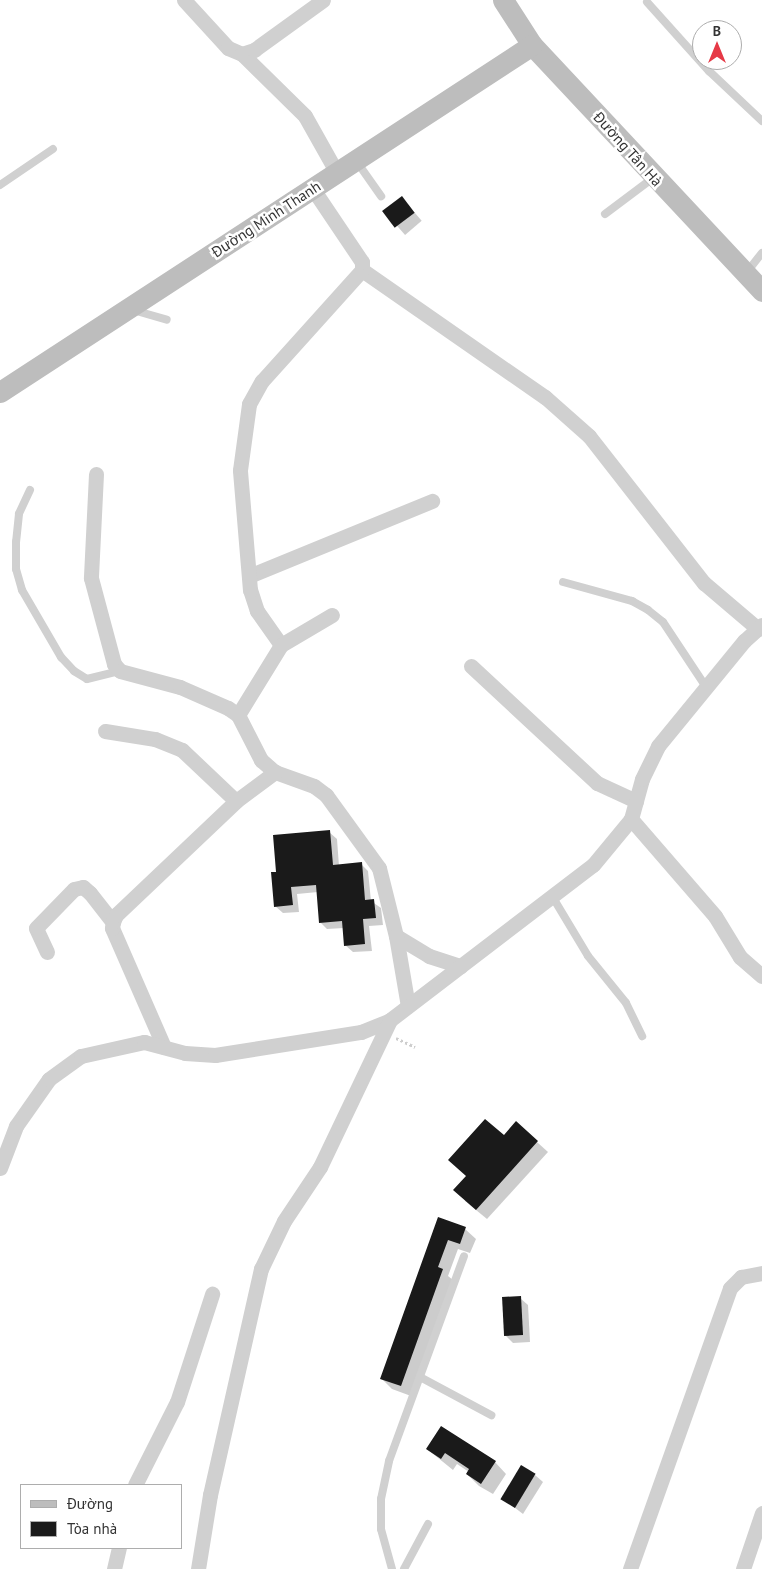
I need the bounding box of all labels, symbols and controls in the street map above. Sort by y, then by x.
north arrow [692,20,742,70]
text: B [713,22,721,40]
street label: Đường Tân Hà [590,108,666,190]
street label: Đường Minh Thanh [208,177,324,261]
legend [20,1484,182,1549]
text: Đường [67,1494,113,1513]
text: Tòa nhà [67,1519,117,1538]

